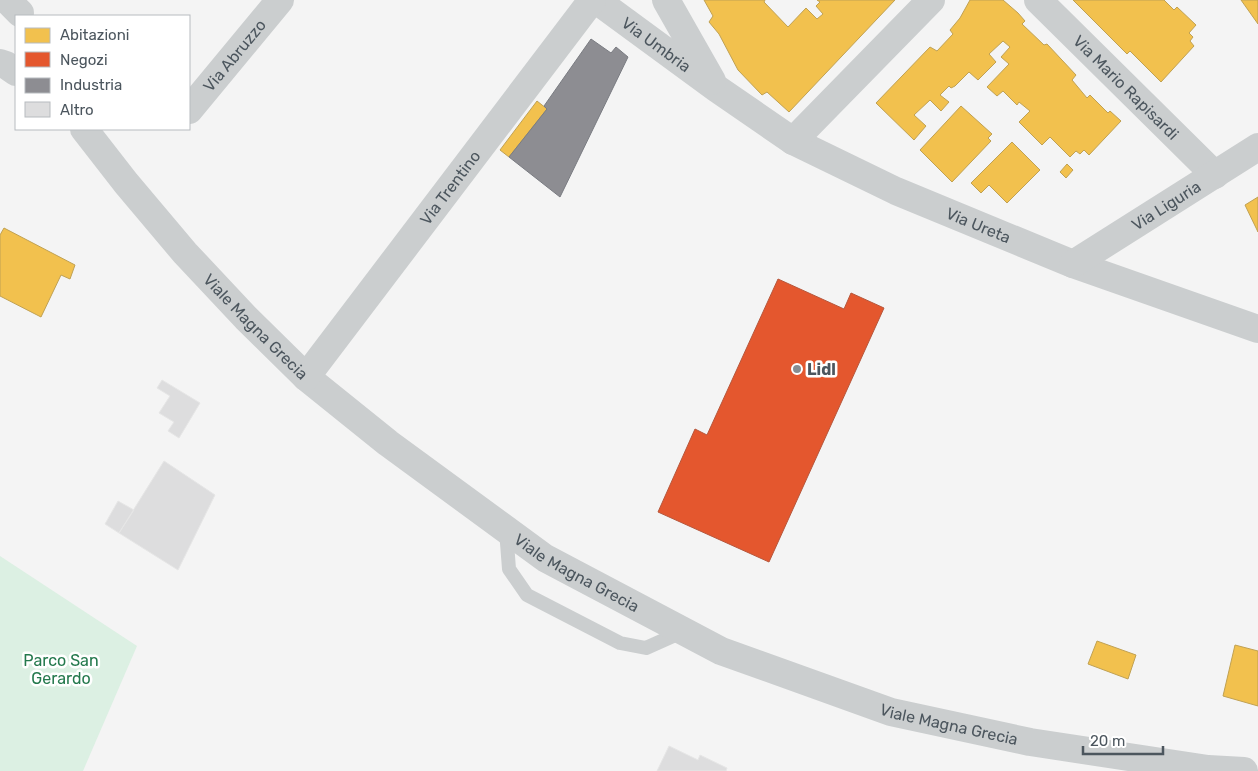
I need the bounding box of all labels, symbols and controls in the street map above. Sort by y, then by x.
street label: Via Umbria [618,13,694,76]
legend [15,15,190,130]
street label: Via Abruzzo [199,16,270,96]
text: Abitazioni [60,26,129,44]
street label: Via Mario Rapisardi [1069,31,1183,144]
text: Negozi [60,51,108,69]
text: Industria [60,76,122,94]
text: Altro [60,101,94,119]
street label: Via Trentino [416,147,484,229]
street label: Via Liguria [1128,177,1204,234]
street label: Via Ureta [943,204,1013,247]
street label: Viale Magna Grecia [199,270,312,384]
place label: Lidl [807,360,836,379]
marker: Lidl [791,363,803,375]
street label: Viale Magna Grecia [510,530,642,616]
park label: Parco San Gerardo [23,651,99,688]
street label: Viale Magna Grecia [877,700,1020,749]
scale bar [1083,724,1163,756]
text: 20 m [1090,732,1125,750]

